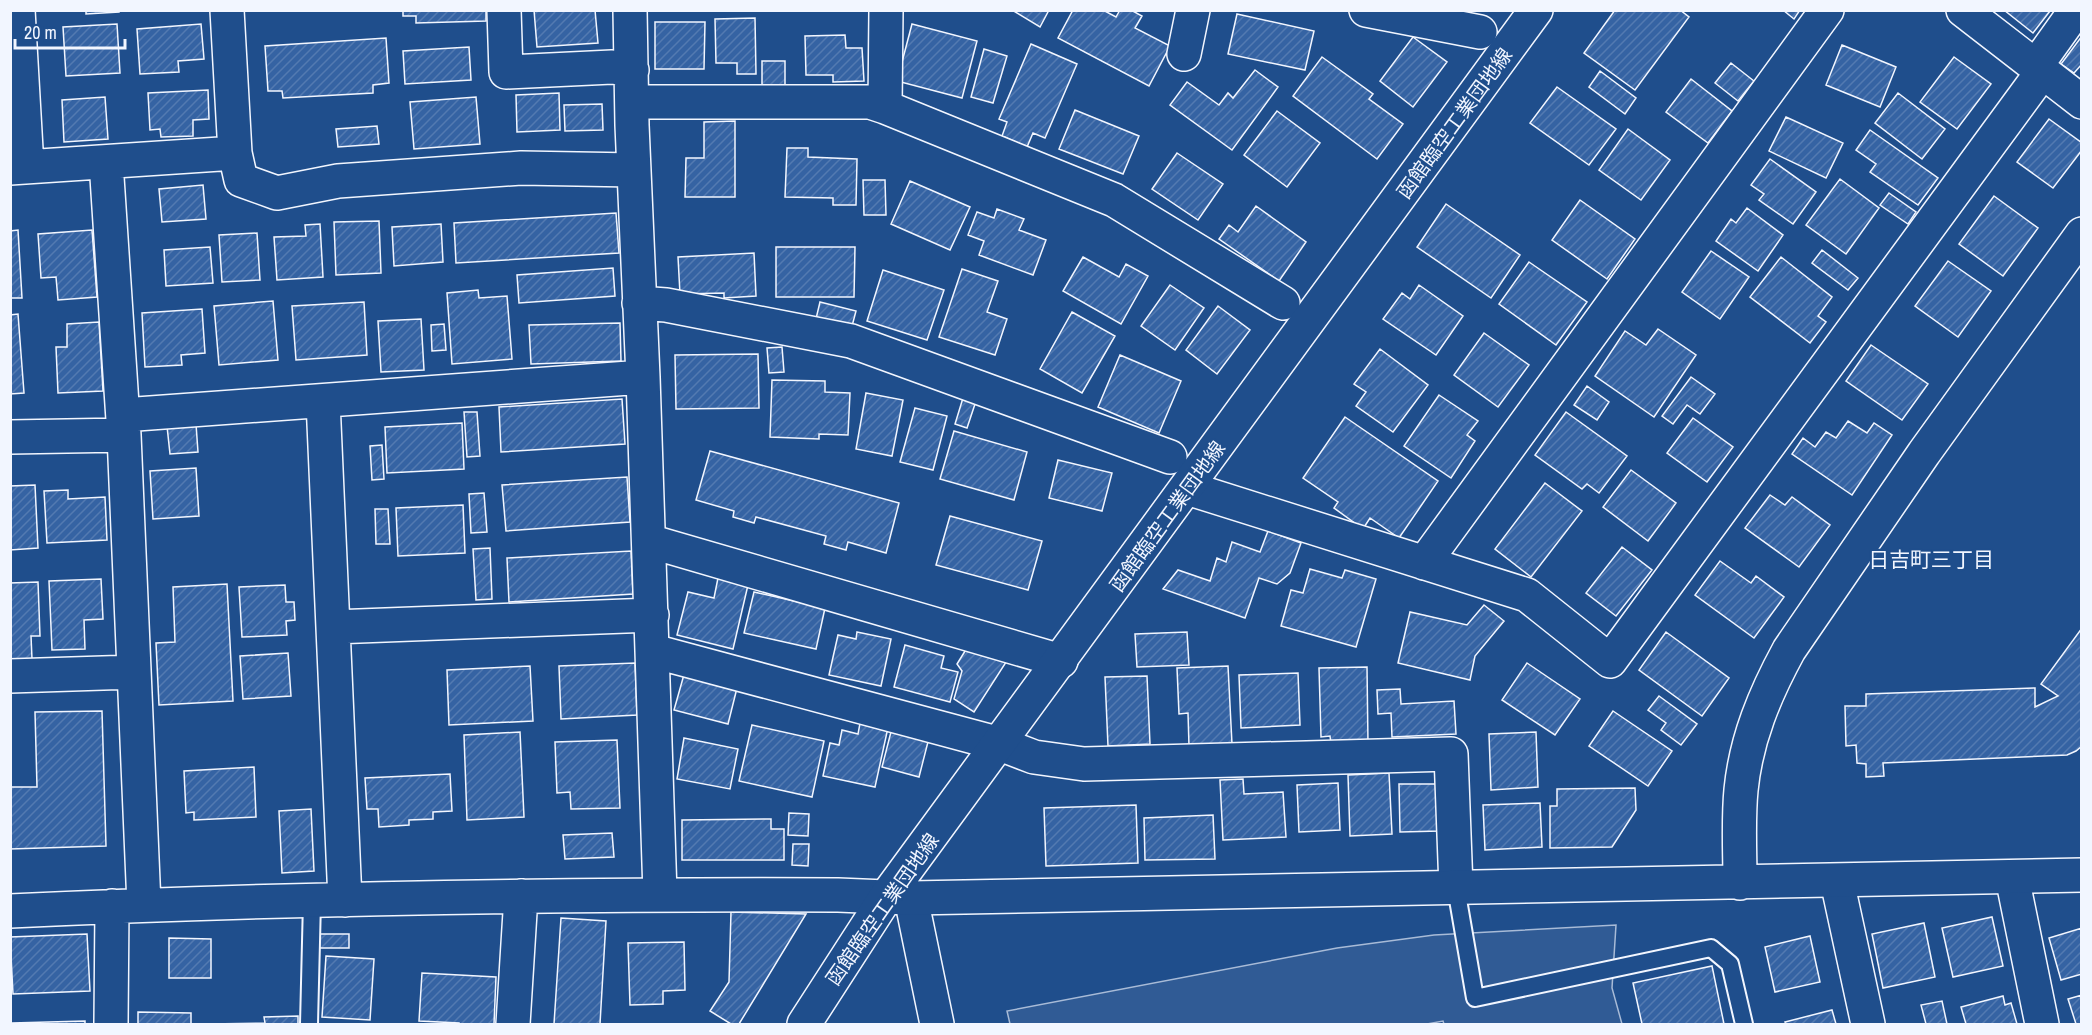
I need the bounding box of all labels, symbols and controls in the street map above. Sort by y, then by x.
scale bar [15,12,124,50]
text: 20 m [24,20,57,45]
street label: 函館臨空工業団地線 [1390,42,1518,204]
street label: 函館臨空工業団地線 [1103,435,1231,597]
district label: 日吉町三丁目 [1868,545,1994,574]
street label: 函館臨空工業団地線 [819,828,945,990]

